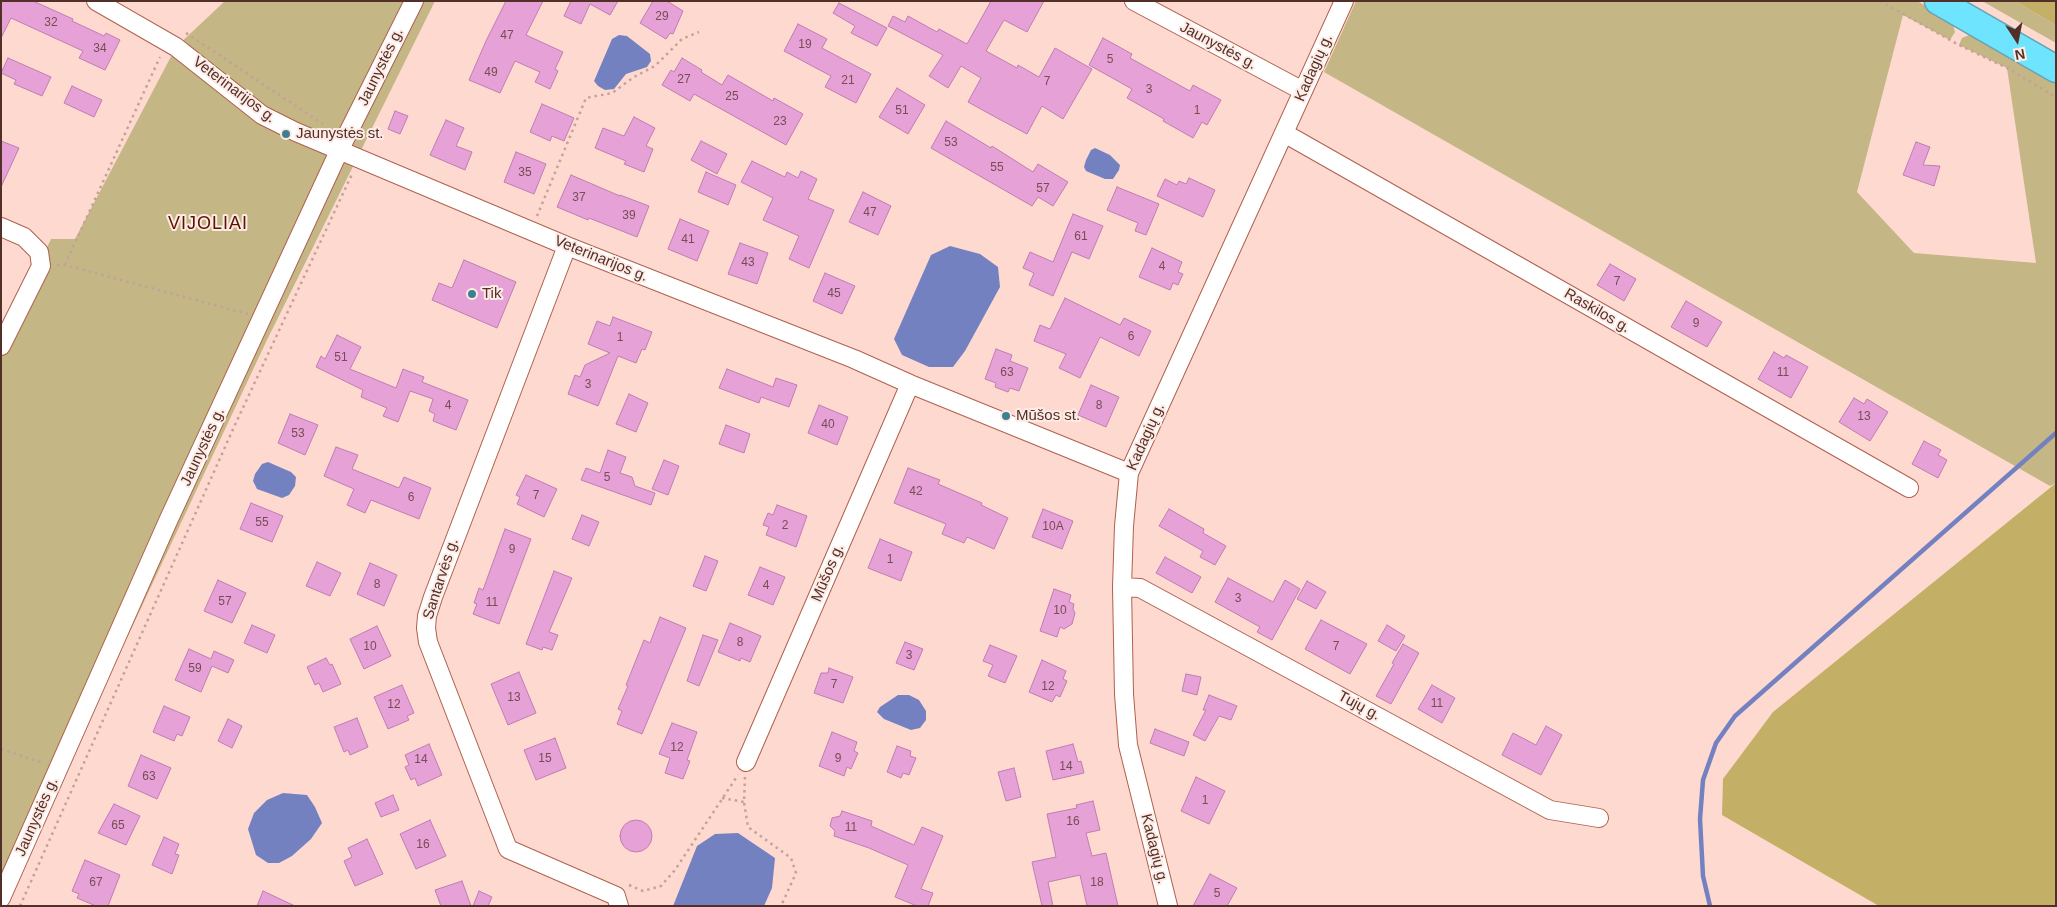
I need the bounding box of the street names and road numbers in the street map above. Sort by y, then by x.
street label: Jaunystės g. [1177,18,1259,74]
street label: Jaunystės g. [354,25,408,109]
street label: Kadagių g. [1291,32,1337,104]
street label: Veterinarijos g. [189,53,279,127]
street label: Veterinarijos g. [552,232,650,286]
street label: Raskilos g. [1561,285,1633,337]
street label: Kadagių g. [1123,401,1169,473]
street label: Jaunystės g. [177,405,229,489]
street label: Santarvės g. [419,536,463,622]
street label: Mūšos g. [808,541,848,605]
street label: Tujų g. [1335,687,1383,725]
street label: Jaunystės g. [12,775,62,859]
street label: Kadagių g. [1137,812,1171,886]

